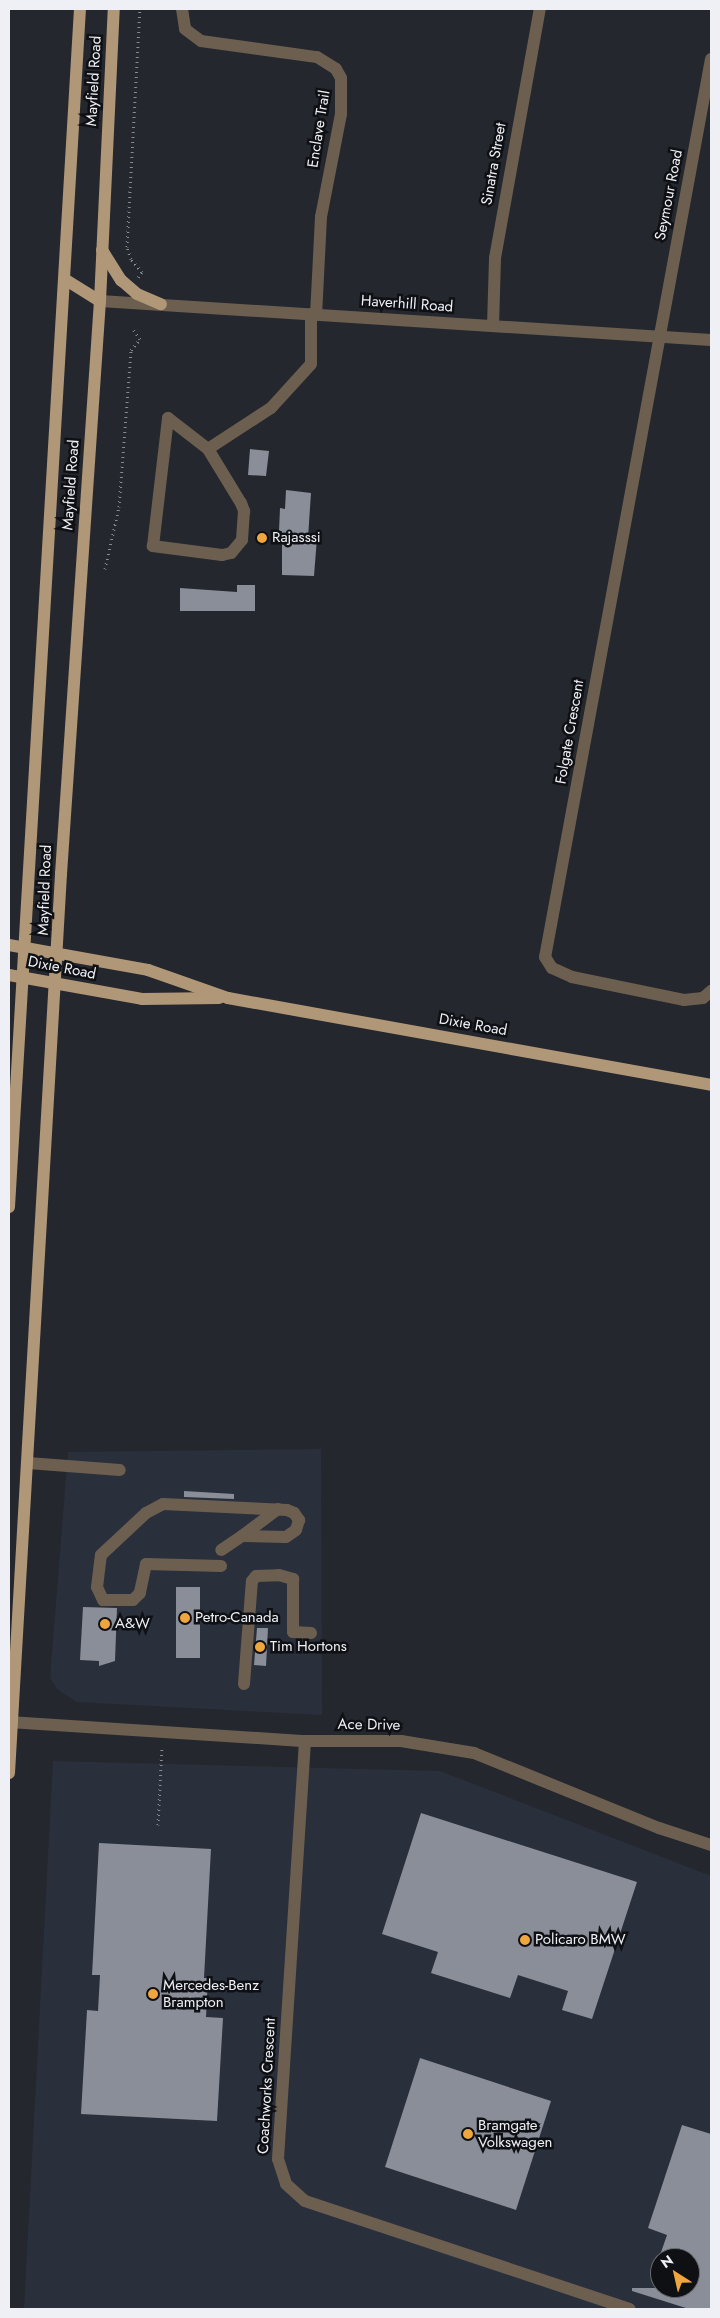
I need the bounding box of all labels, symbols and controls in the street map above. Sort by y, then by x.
street label: Mayfield Road [83,35,105,127]
street label: Enclave Trail [304,89,334,169]
street label: Sinatra Street [478,121,510,207]
street label: Seymour Road [651,148,687,242]
street label: Haverhill Road [360,292,454,316]
street label: Mayfield Road [59,439,83,531]
place label: Rajasssi [272,529,321,547]
marker: Rajasssi [256,532,268,544]
street label: Folgate Crescent [552,678,588,786]
street label: Mayfield Road [34,844,56,936]
street label: Dixie Road [26,953,98,983]
street label: Dixie Road [438,1010,508,1040]
place label: Petro-Canada [195,1609,279,1627]
marker: Petro-Canada [179,1612,191,1624]
place label: A&W [115,1615,150,1633]
marker: A&W [99,1618,111,1630]
place label: Tim Hortons [270,1638,347,1656]
marker: Tim Hortons [254,1641,266,1653]
street label: Ace Drive [338,1715,400,1735]
place label: Policaro BMW [535,1931,626,1949]
marker: Policaro BMW [519,1934,531,1946]
place label: Mercedes-Benz Brampton [163,1976,259,2011]
marker: Mercedes-Benz Brampton [147,1988,159,2000]
street label: Coachworks Crescent [254,2017,280,2155]
place label: Bramgate Volkswagen [478,2116,552,2151]
marker: Bramgate Volkswagen [462,2128,474,2140]
north arrow [650,2248,700,2298]
text: N [657,2250,677,2273]

